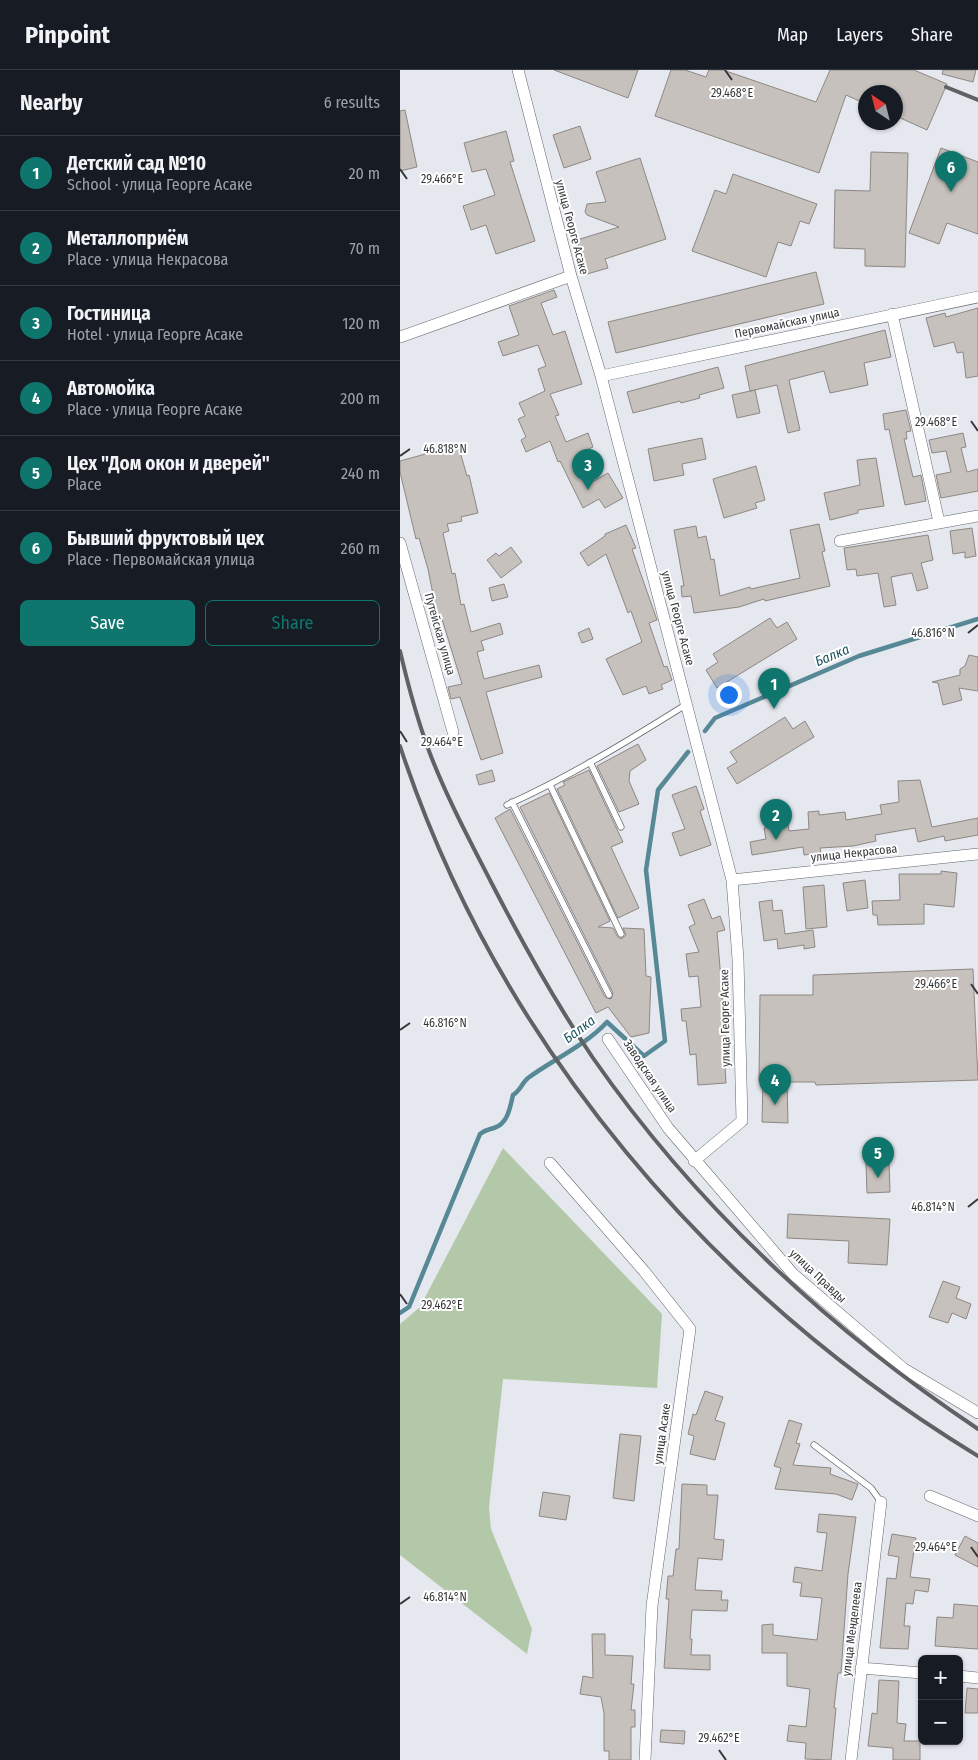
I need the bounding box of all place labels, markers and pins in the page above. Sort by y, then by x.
pin: 6 [935,151,967,192]
pin: 3 [572,449,604,490]
pin: 1 [758,668,790,709]
pin: 2 [760,799,792,840]
pin: 4 [759,1064,791,1105]
pin: 5 [862,1137,894,1178]

